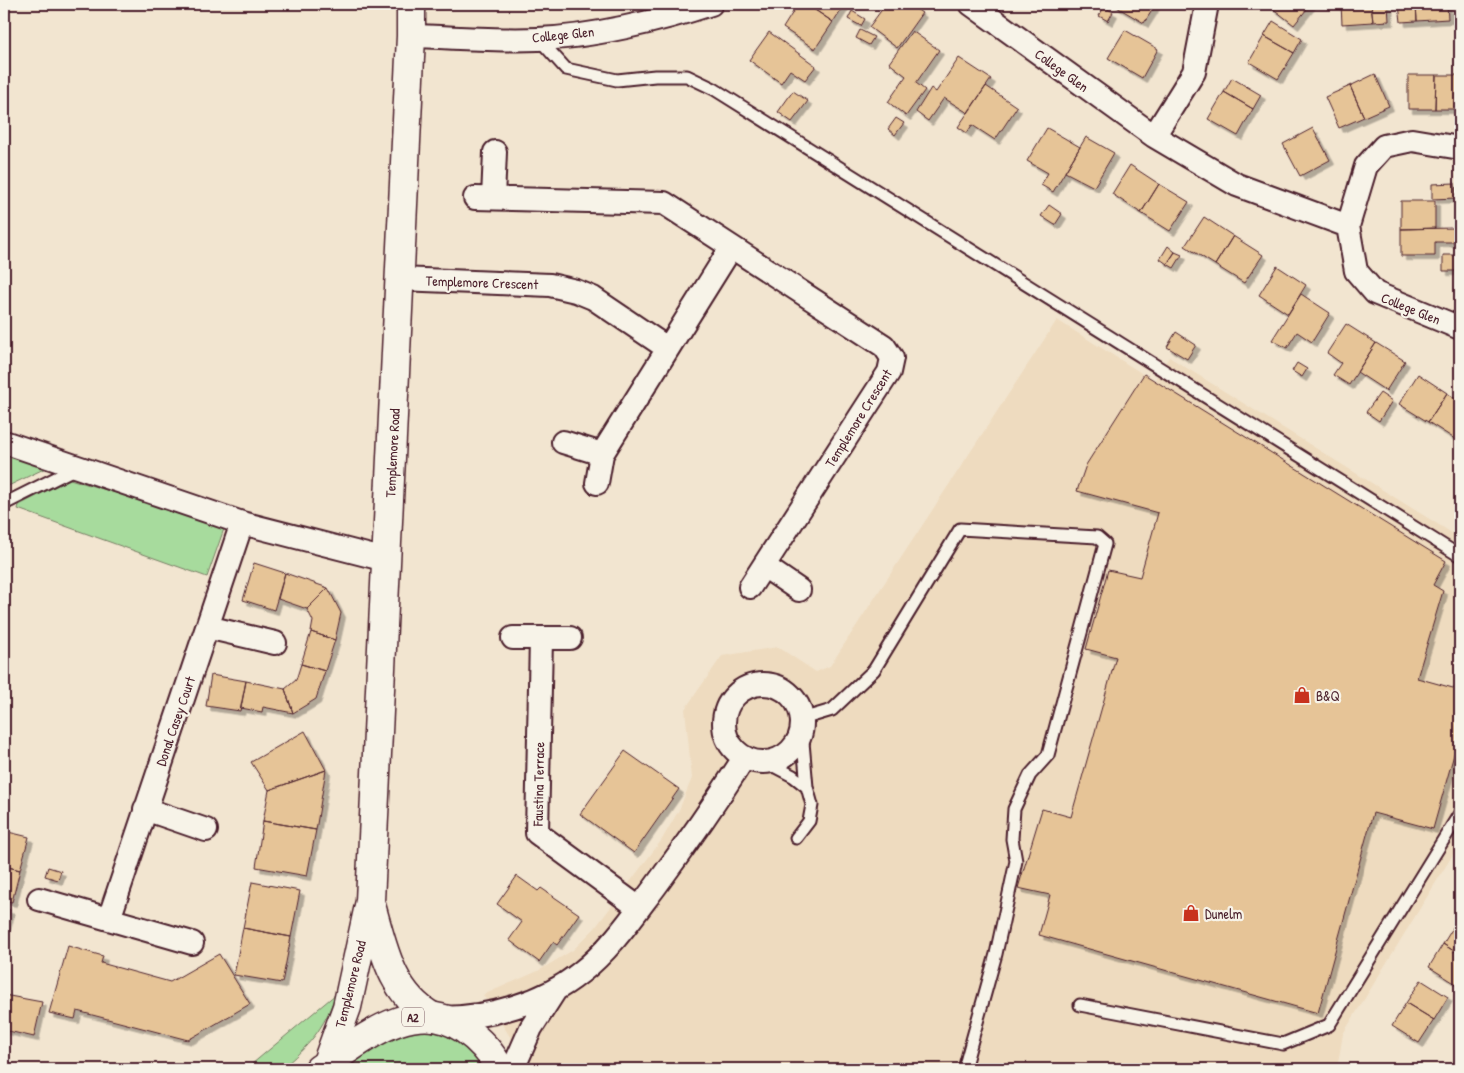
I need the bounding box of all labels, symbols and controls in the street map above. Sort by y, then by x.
street label: College Glen [531,21,595,48]
street label: College Glen [1031,44,1093,97]
street label: Templemore Crescent [425,271,539,294]
street label: College Glen [1378,288,1443,329]
street label: Templemore Crescent [820,365,897,471]
street label: Templemore Road [380,407,405,498]
street label: Donal Casey Court [151,674,200,769]
shop icon: B&Q [1292,685,1312,705]
place label: B&Q [1316,686,1340,705]
street label: Faustina Terrace [528,741,548,827]
shop icon: Dunelm [1181,903,1201,923]
place label: Dunelm [1205,904,1242,923]
street label: Templemore Road [330,938,371,1030]
road number: A2 [402,1008,424,1026]

